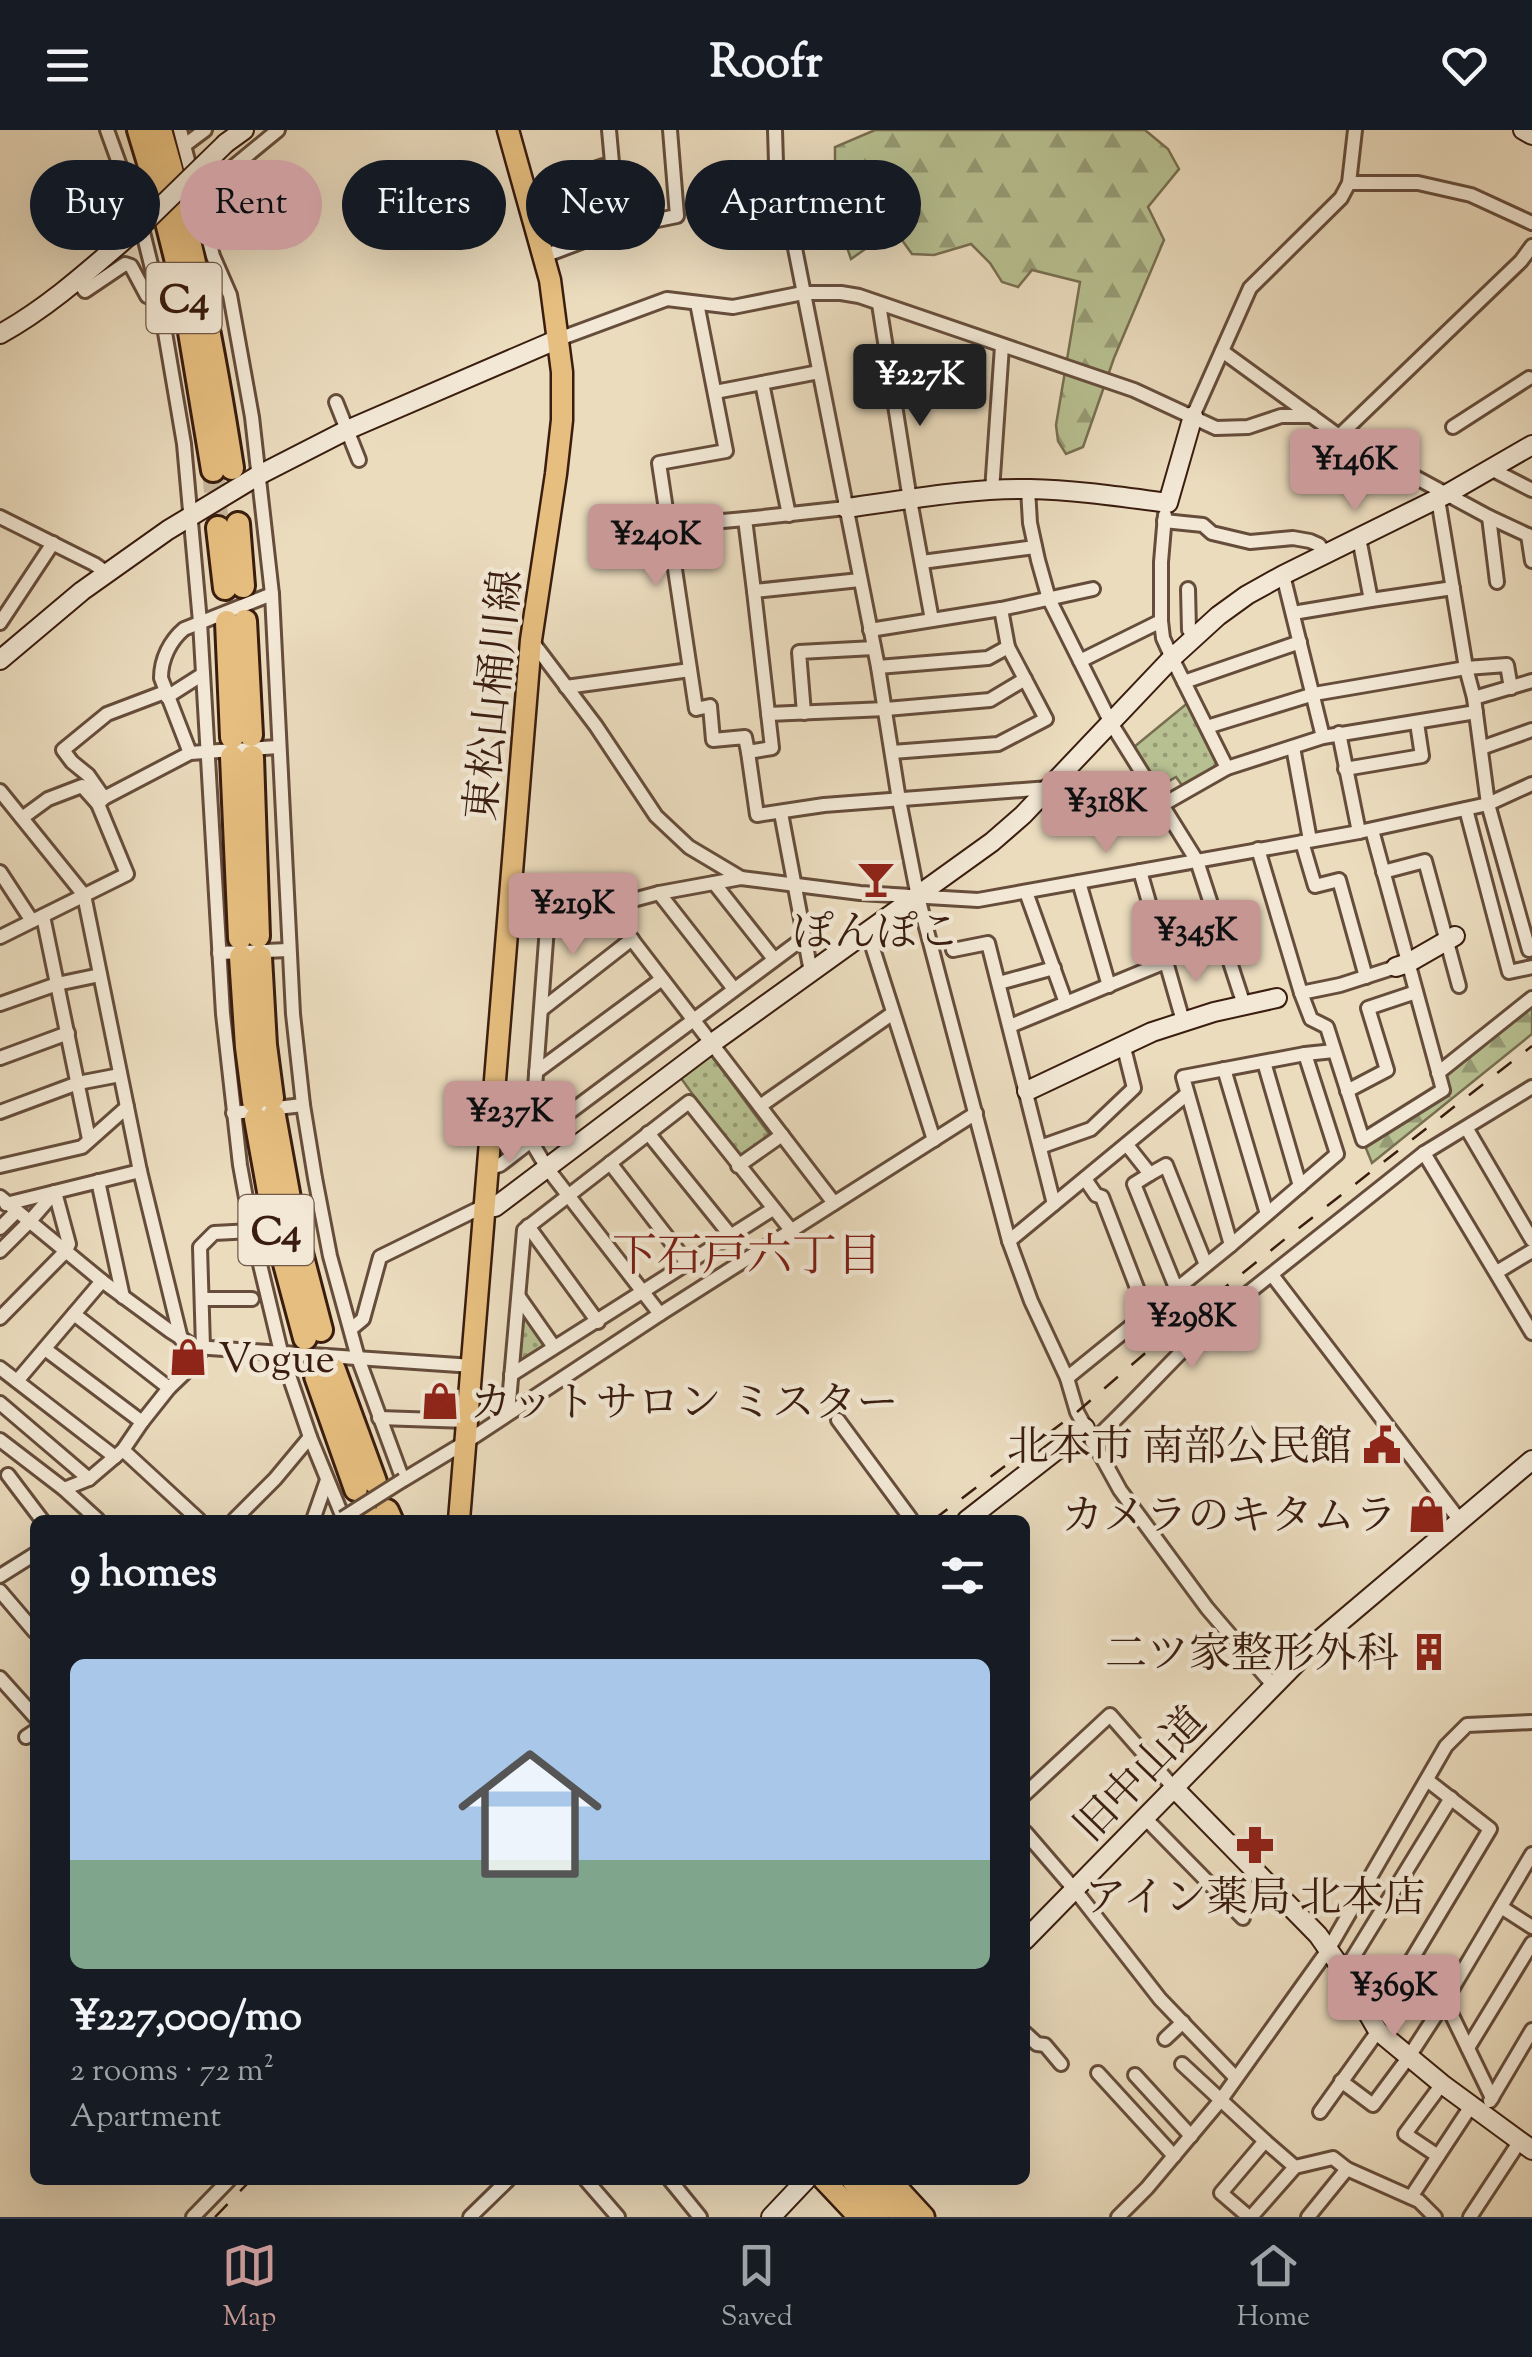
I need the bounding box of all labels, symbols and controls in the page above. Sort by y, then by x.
text: Roofr [710,33,822,98]
icon: menu [40,38,95,93]
icon: heart [1437,38,1492,93]
chip: Buy [30,160,160,250]
chip: Rent [180,160,322,250]
chip: Filters [342,160,506,250]
chip: New [526,160,665,250]
chip: Apartment [685,160,921,250]
road number: C4 [146,263,222,333]
pin: ¥227K [850,344,990,429]
text: ¥227K [875,353,965,399]
pin: ¥146K [1285,429,1425,514]
text: ¥146K [1312,438,1398,484]
pin: ¥240K [586,504,726,589]
text: ¥240K [610,513,702,559]
street label: 東松山桶川線 [454,567,540,824]
pin: ¥318K [1036,771,1176,856]
text: ¥318K [1064,780,1148,826]
bar icon: ぽんぽこ [855,858,897,900]
pin: ¥219K [503,873,643,958]
text: ¥219K [531,882,615,928]
pin: ¥345K [1126,900,1266,985]
place label: ぽんぽこ [792,905,960,965]
text: ¥345K [1154,909,1238,955]
pin: ¥237K [440,1081,580,1166]
text: ¥237K [466,1090,554,1136]
road number: C4 [238,1195,314,1265]
district label: 下石戸六丁目 [612,1227,882,1292]
pin: ¥298K [1122,1286,1262,1371]
text: ¥298K [1147,1295,1237,1341]
place label: Vogue [218,1332,335,1392]
shop icon: Vogue [167,1336,209,1378]
place label: カットサロン ミスター [470,1376,899,1436]
shop icon: カットサロン ミスター [419,1380,461,1422]
place label: 北本市 南部公民館 [1007,1420,1352,1480]
public building icon: 北本市 南部公民館 [1361,1424,1403,1466]
place label: カメラのキタムラ [1061,1489,1397,1549]
shop icon: カメラのキタムラ [1406,1493,1448,1535]
text: 9 homes [70,1545,217,1605]
icon: filters [935,1548,990,1603]
place label: 二ツ家整形外科 [1105,1627,1399,1687]
building icon: 二ツ家整形外科 [1408,1631,1450,1673]
street label: 旧中山道 [1063,1695,1223,1858]
icon: home [440,1724,620,1904]
pharmacy icon: アイン薬局 北本店 [1234,1824,1276,1866]
place label: アイン薬局 北本店 [1084,1871,1426,1931]
pin: ¥369K [1324,1955,1464,2040]
text: ¥369K [1350,1964,1438,2010]
text: ¥227,000/mo [70,1989,302,2049]
text: 2 rooms · 72 m² [70,2049,274,2095]
text: Apartment [70,2095,221,2141]
tab: Map [222,2238,277,2338]
tab: Saved [721,2238,793,2338]
tab: Home [1237,2238,1310,2338]

